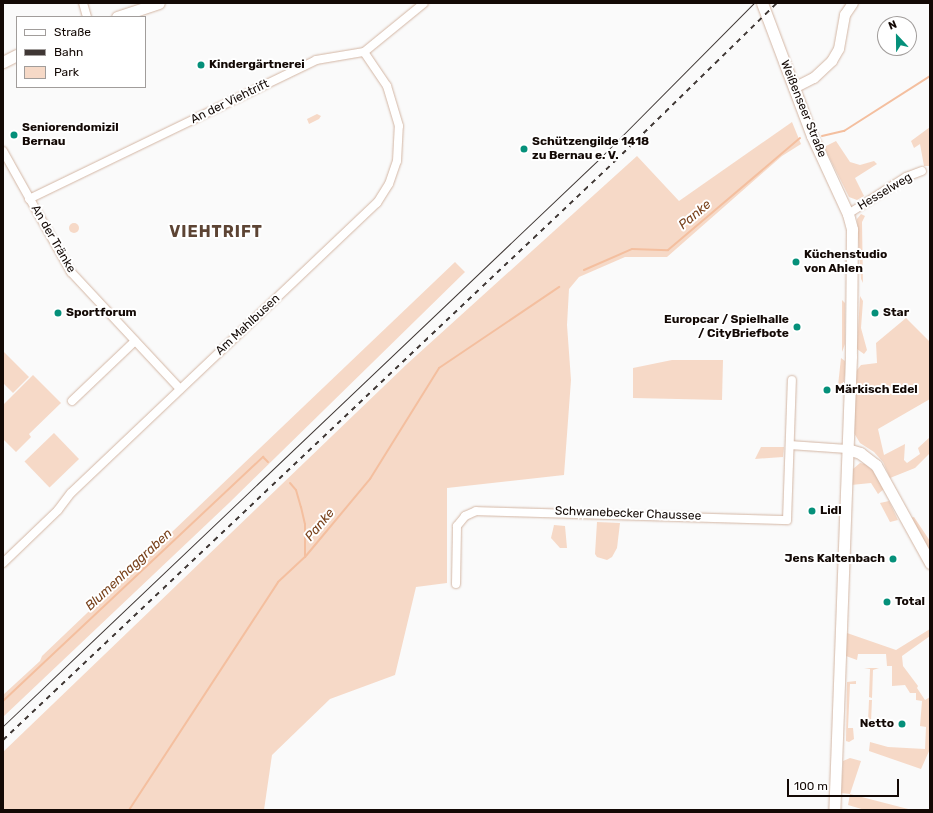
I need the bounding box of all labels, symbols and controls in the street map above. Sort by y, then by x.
legend [16,16,146,88]
north arrow [877,16,917,56]
text: N [887,18,899,33]
text: Straße [54,25,91,39]
text: Bahn [54,45,83,59]
place label: Kindergärtnerei [209,58,305,72]
street label: Weißenseer Straße [777,58,829,160]
marker: Kindergärtnerei [196,60,206,70]
text: Park [54,65,79,79]
street label: An der Viehtrift [188,77,272,127]
place label: Seniorendomizil Bernau [22,121,119,149]
marker: Seniorendomizil Bernau [9,130,19,140]
place label: Schützengilde 1418 zu Bernau e. V. [532,135,649,163]
marker: Schützengilde 1418 zu Bernau e. V. [519,144,529,154]
street label: Hesselweg [855,170,915,214]
water label: Panke [676,197,714,233]
street label: An der Tränke [28,202,78,276]
district label: VIEHTRIFT [169,222,263,242]
place label: Küchenstudio von Ahlen [804,248,887,276]
marker: Küchenstudio von Ahlen [791,257,801,267]
street label: Am Mahlbusen [213,292,283,358]
place label: Sportforum [66,306,137,320]
place label: Star [883,306,909,320]
marker: Sportforum [53,308,63,318]
marker: Star [870,308,880,318]
place label: Europcar / Spielhalle / CityBriefbote [664,313,789,341]
marker: Europcar / Spielhalle / CityBriefbote [792,322,802,332]
place label: Märkisch Edel [835,383,918,397]
marker: Märkisch Edel [822,385,832,395]
street label: Schwanebecker Chaussee [554,504,702,524]
place label: Lidl [820,504,842,518]
water label: Panke [302,506,338,544]
marker: Lidl [807,506,817,516]
water label: Blumenhaggraben [82,526,176,614]
place label: Jens Kaltenbach [785,552,885,566]
marker: Jens Kaltenbach [888,554,898,564]
place label: Total [895,595,925,609]
marker: Total [882,597,892,607]
place label: Netto [860,717,894,731]
marker: Netto [897,719,907,729]
scale bar [789,771,901,797]
text: 100 m [794,779,828,793]

